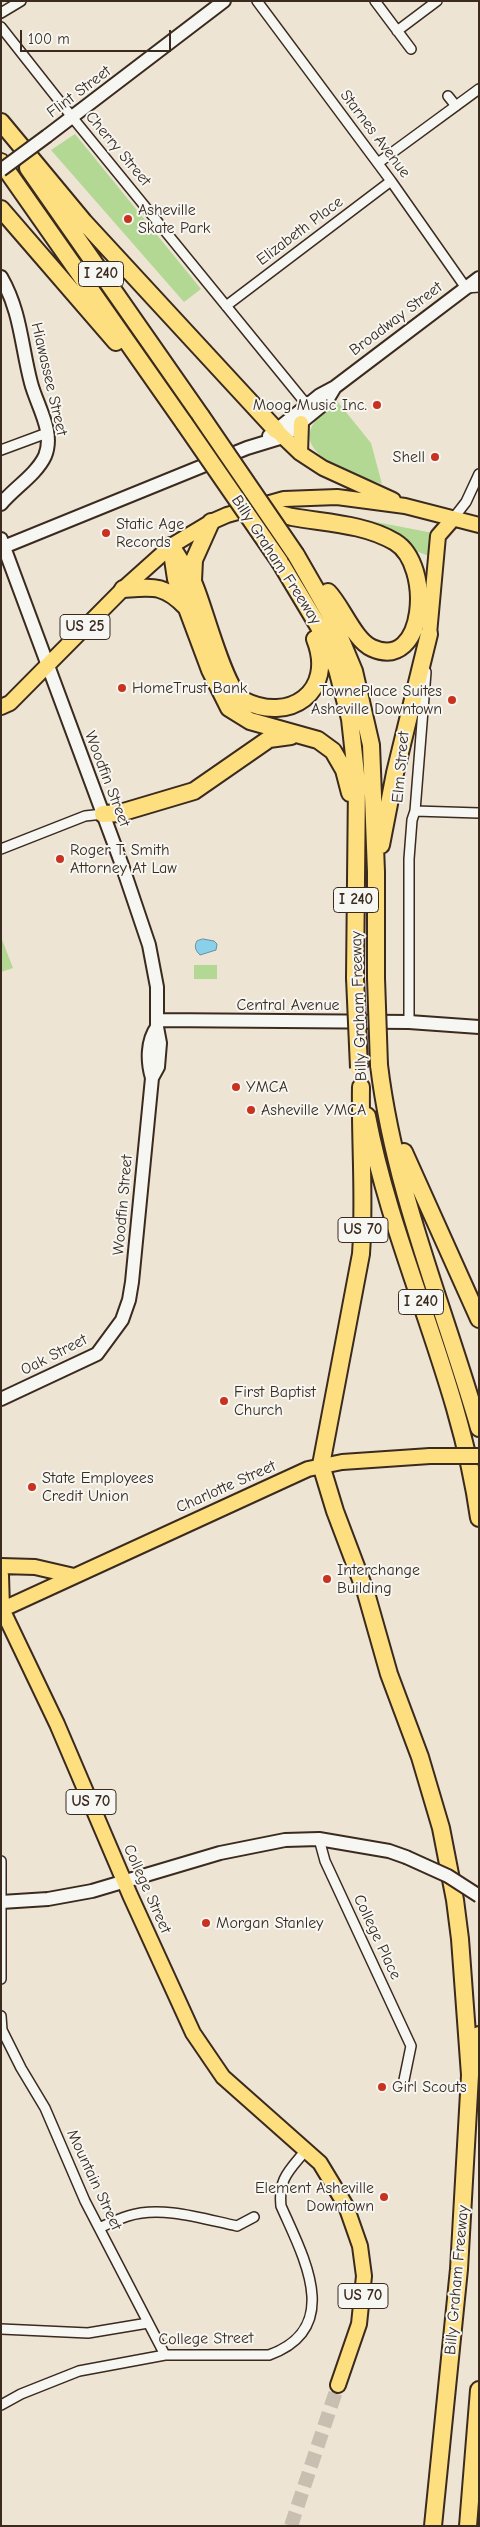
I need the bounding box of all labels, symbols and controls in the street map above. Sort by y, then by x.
scale bar [22,20,174,52]
text: 100 m [28,30,70,48]
street label: Flint Street [43,62,115,122]
street label: Starnes Avenue [336,86,414,182]
street label: Cherry Street [81,108,155,190]
street label: Elizabeth Place [253,192,347,270]
place label: Asheville Skate Park [138,200,211,238]
marker: Asheville Skate Park [122,213,134,225]
road number: I 240 [78,262,124,286]
street label: Broadway Street [346,278,446,360]
street label: Hiawassee Street [27,320,71,438]
place label: Moog Music Inc. [253,395,367,415]
marker: Moog Music Inc. [371,399,383,411]
place label: Shell [393,447,425,467]
marker: Shell [429,451,441,463]
street label: Billy Graham Freeway [227,492,325,628]
place label: Static Age Records [116,514,184,552]
marker: Static Age Records [100,527,112,539]
road number: US 25 [60,614,110,640]
place label: HomeTrust Bank [132,678,248,698]
place label: TownePlace Suites Asheville Downtown [311,681,442,719]
marker: HomeTrust Bank [116,682,128,694]
marker: TownePlace Suites Asheville Downtown [446,694,458,706]
street label: Woodfin Street [80,728,134,830]
street label: Elm Street [388,730,414,804]
place label: Roger T. Smith Attorney At Law [70,840,177,878]
marker: Roger T. Smith Attorney At Law [54,853,66,865]
road number: I 240 [334,888,378,912]
street label: Billy Graham Freeway [347,931,371,1081]
street label: Central Avenue [236,995,340,1015]
place label: YMCA [246,1077,288,1097]
marker: YMCA [230,1081,242,1093]
place label: Asheville YMCA [261,1100,366,1120]
marker: Asheville YMCA [245,1104,257,1116]
street label: Woodfin Street [109,1154,137,1256]
road number: US 70 [338,1218,388,1242]
road number: I 240 [398,1290,444,1314]
street label: Oak Street [18,1330,90,1380]
place label: First Baptist Church [234,1382,316,1420]
marker: First Baptist Church [218,1395,230,1407]
street label: Charlotte Street [173,1456,279,1518]
place label: State Employees Credit Union [42,1468,154,1506]
marker: State Employees Credit Union [26,1481,38,1493]
place label: Interchange Building [337,1560,420,1598]
marker: Interchange Building [321,1573,333,1585]
road number: US 70 [66,1790,116,1814]
street label: College Street [119,1842,175,1936]
street label: College Place [349,1891,405,1983]
place label: Morgan Stanley [216,1913,323,1933]
marker: Morgan Stanley [200,1917,212,1929]
place label: Girl Scouts [392,2077,467,2097]
marker: Girl Scouts [376,2081,388,2093]
street label: Mountain Street [62,2126,126,2234]
place label: Element Asheville Downtown [255,2178,374,2216]
marker: Element Asheville Downtown [378,2191,390,2203]
street label: Billy Graham Freeway [441,2204,473,2356]
road number: US 70 [338,2284,388,2308]
street label: College Street [158,2329,254,2349]

